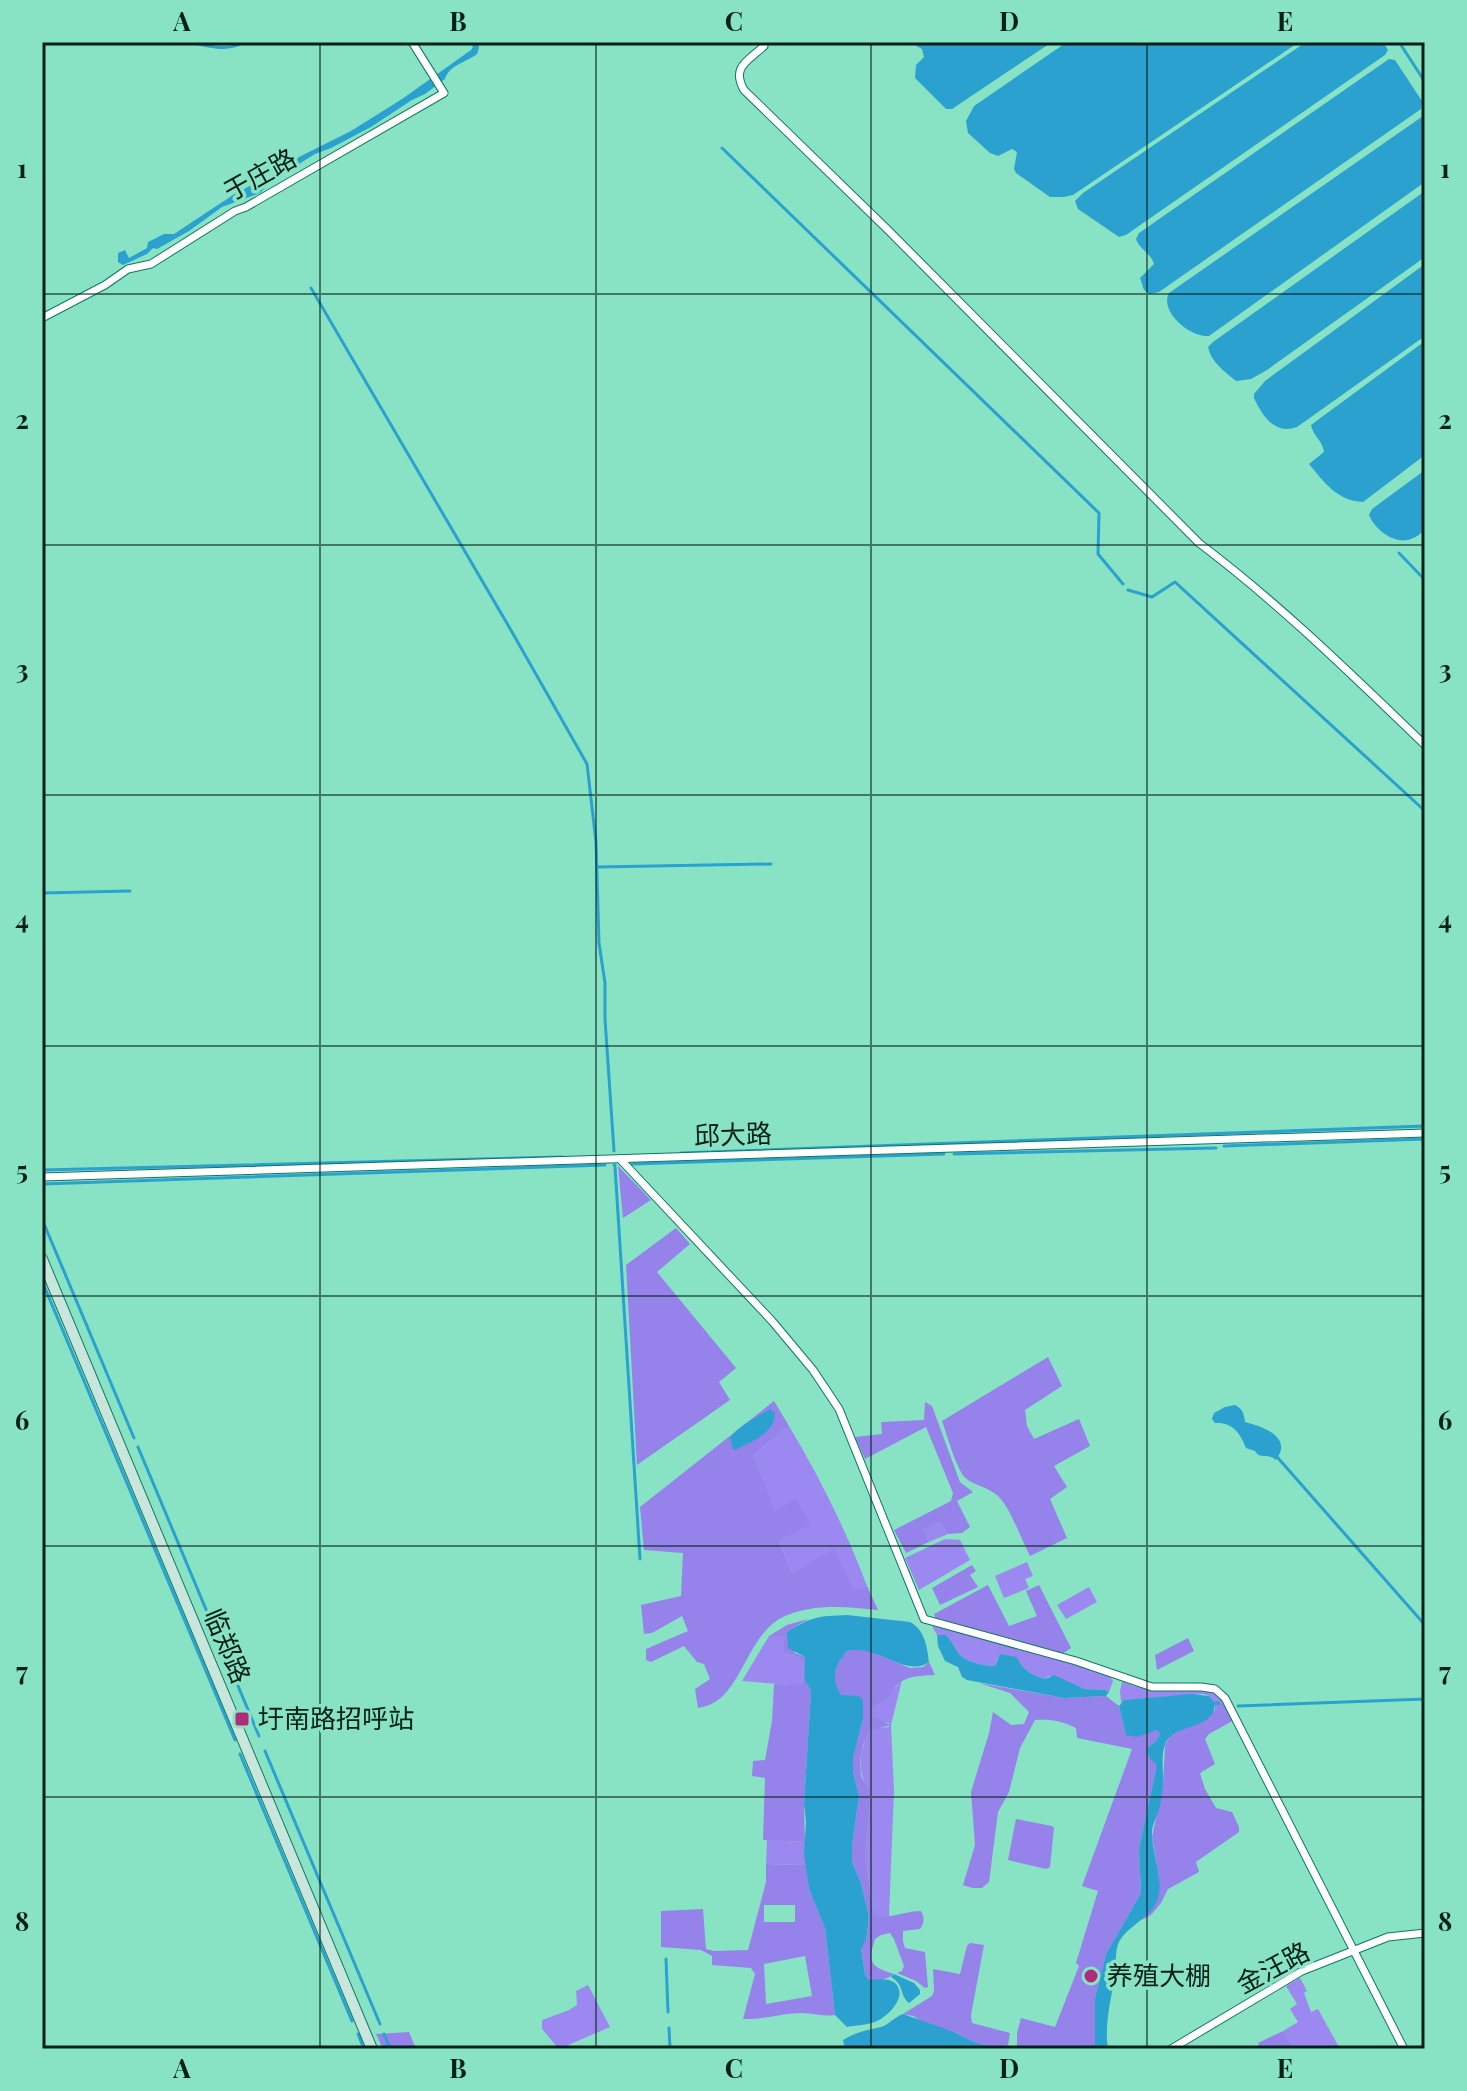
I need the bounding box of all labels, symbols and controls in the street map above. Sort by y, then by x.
text: A [172,3,191,38]
text: B [449,3,467,38]
text: C [725,3,743,38]
text: D [999,3,1019,38]
text: E [1277,3,1293,38]
street label: 于庄路 [217,139,302,208]
text: 1 [17,150,27,185]
text: 1 [1440,150,1450,185]
text: 2 [15,401,29,436]
text: 2 [1438,401,1452,436]
text: 3 [16,651,28,686]
text: 3 [1439,651,1451,686]
text: 4 [15,901,29,936]
text: 4 [1438,901,1452,936]
street label: 邱大路 [693,1115,773,1152]
text: 5 [16,1152,28,1187]
text: 5 [1439,1152,1451,1187]
text: 6 [15,1402,29,1437]
text: 6 [1438,1402,1452,1437]
street label: 临郑路 [197,1603,260,1688]
text: 7 [16,1653,28,1688]
text: 7 [1439,1653,1451,1688]
place label: 圩南路招呼站 [258,1700,414,1735]
marker: 圩南路招呼站 [233,1710,251,1728]
text: 8 [15,1903,29,1938]
text: 8 [1438,1903,1452,1938]
street label: 金汪路 [1230,1933,1315,2000]
place label: 养殖大棚 [1107,1957,1211,1992]
marker: 养殖大棚 [1082,1967,1100,1985]
text: A [172,2050,191,2085]
text: B [449,2050,467,2085]
text: C [725,2050,743,2085]
text: D [999,2050,1019,2085]
text: E [1277,2050,1293,2085]

